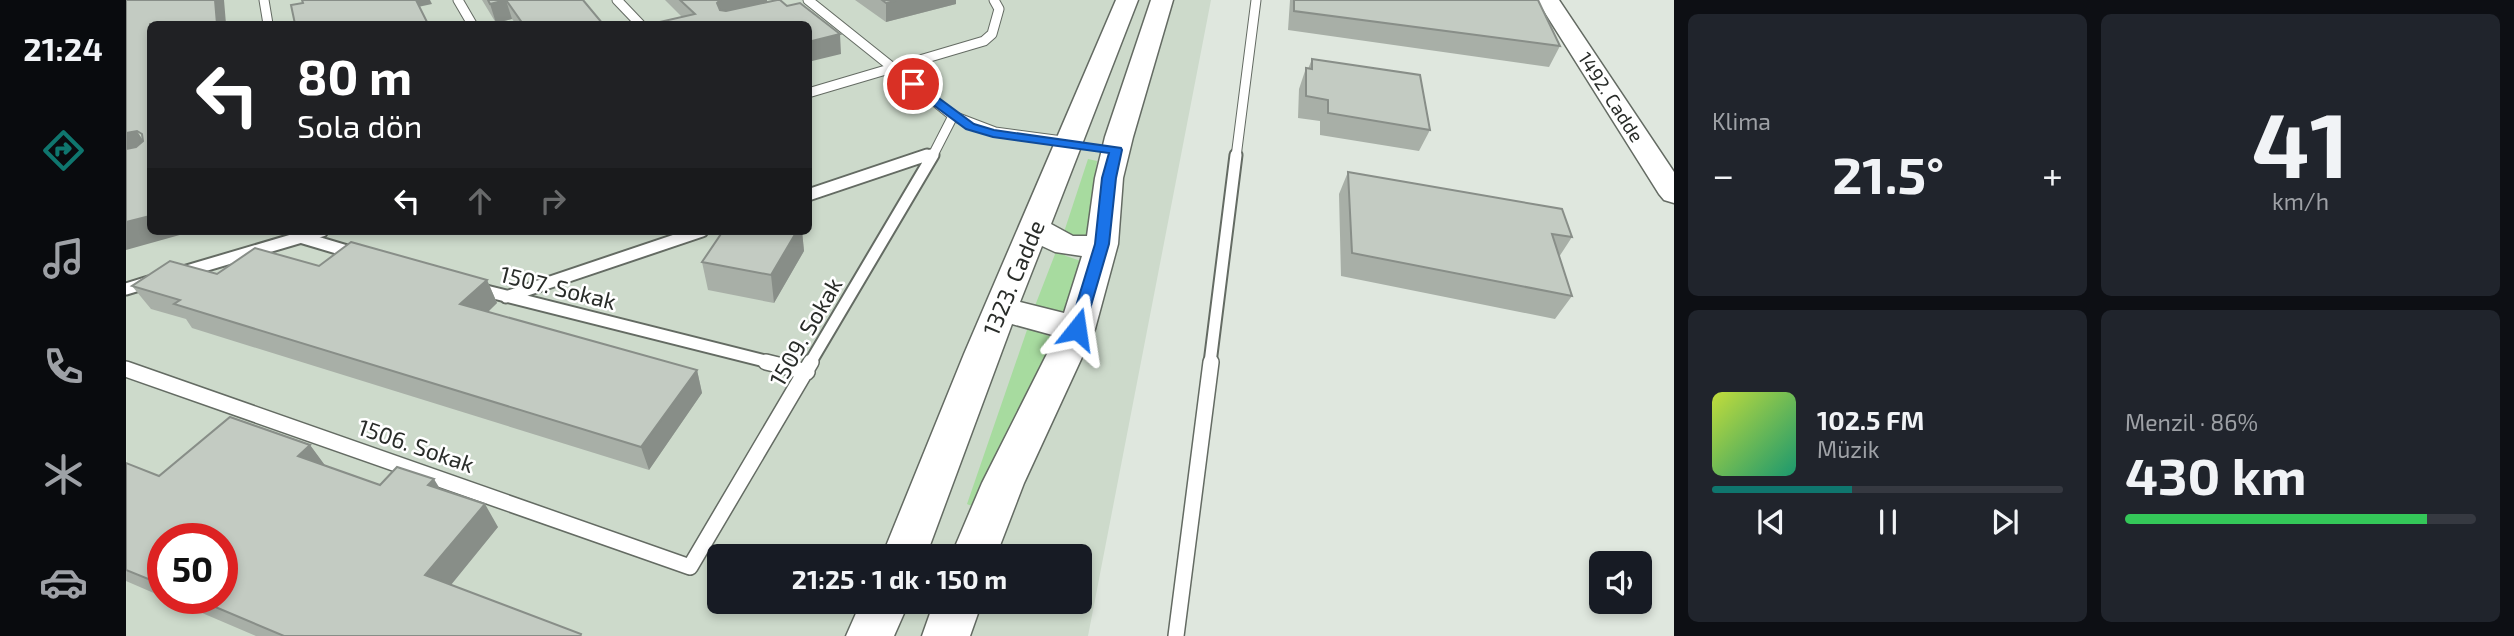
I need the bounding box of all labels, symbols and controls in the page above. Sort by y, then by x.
text: 21:24 [23,29,103,67]
text: 80 m [297,46,412,105]
street label: 1492. Cadde [1574,47,1649,146]
icon: left [182,49,273,140]
pin [883,54,943,114]
icon: arrive [894,65,932,103]
text: 41 [2252,87,2349,196]
text: Sola dön [297,106,422,144]
text: Klima [1712,107,1771,135]
icon: directions [39,126,88,175]
text: 21.5° [1832,142,1944,204]
text: − [1712,151,1734,197]
text: + [2042,151,2063,197]
icon: left [388,182,426,220]
icon: ahead [461,182,499,220]
icon: right [534,182,572,220]
text: km/h [2272,187,2329,215]
street label: 1323. Cadde [976,216,1050,339]
icon: music [39,234,88,283]
street label: 1507. Sokak [497,259,619,315]
street label: 1509. Sokak [763,272,848,391]
position arrow [1040,292,1114,366]
icon: phone [39,342,88,391]
text: 102.5 FM [1817,404,1924,435]
text: Menzil · 86% [2125,408,2258,436]
street label: 1506. Sokak [355,412,478,478]
text: Müzik [1817,435,1879,463]
text: 430 km [2125,443,2307,505]
icon: climate [39,450,88,499]
icon: previous [1752,503,1790,541]
icon: pause [1869,503,1907,541]
icon: next [1986,503,2024,541]
speed limit sign: 50 [147,523,238,614]
map controls [1589,551,1652,614]
button: sound [1589,551,1652,614]
icon: car [39,558,88,607]
text: 21:25 · 1 dk · 150 m [792,563,1007,594]

